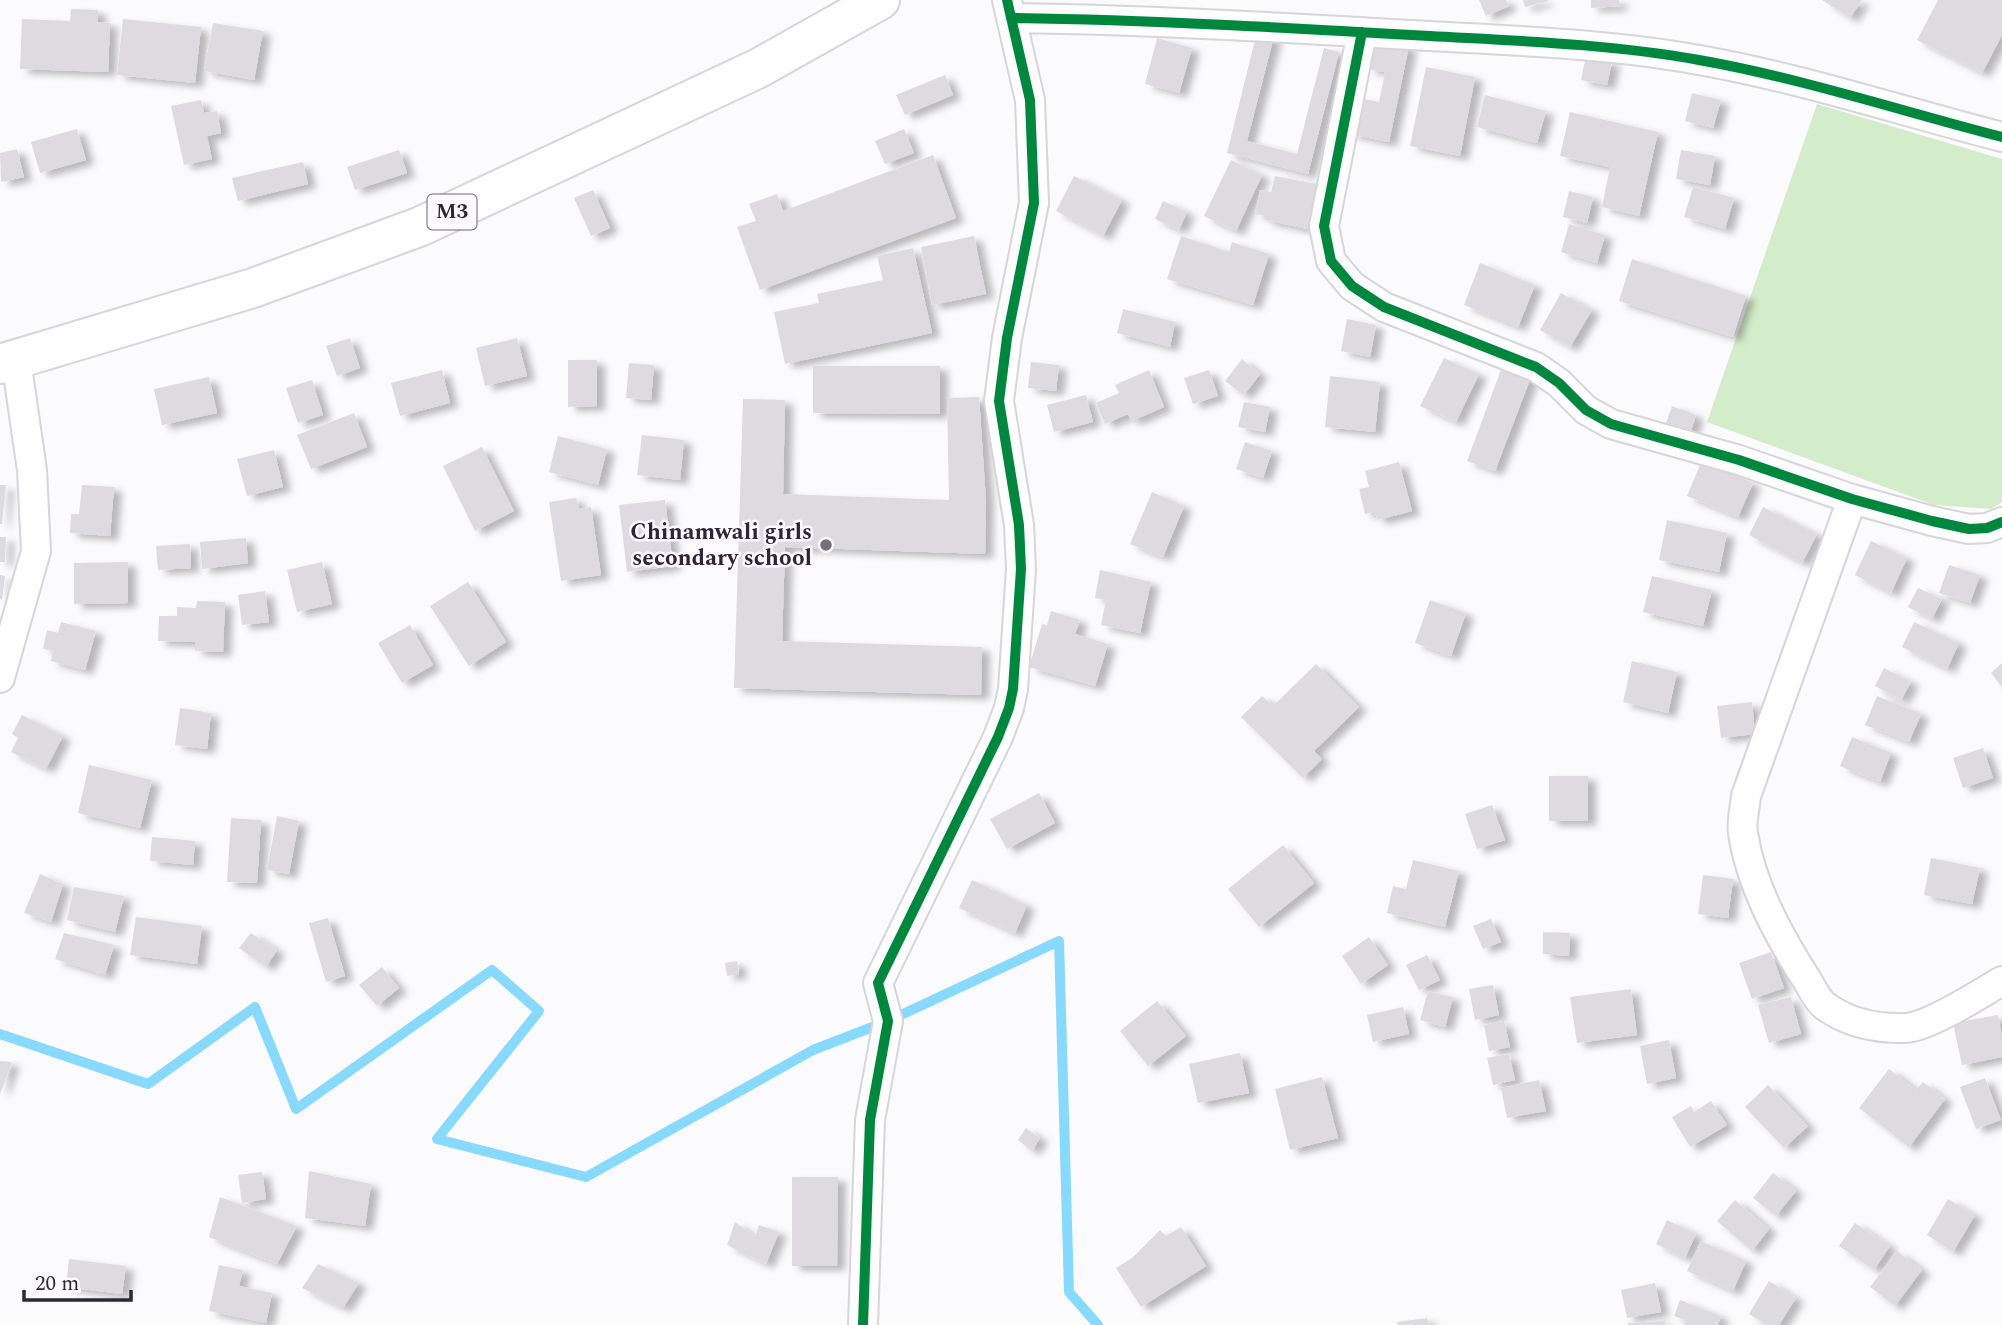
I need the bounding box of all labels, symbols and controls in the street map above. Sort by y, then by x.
road number: M3 [428,194,476,230]
place label: Chinamwali girls secondary school [630,515,812,576]
marker: Chinamwali girls secondary school [818,537,834,553]
scale bar [24,1258,131,1302]
text: 20 m [35,1268,79,1300]

